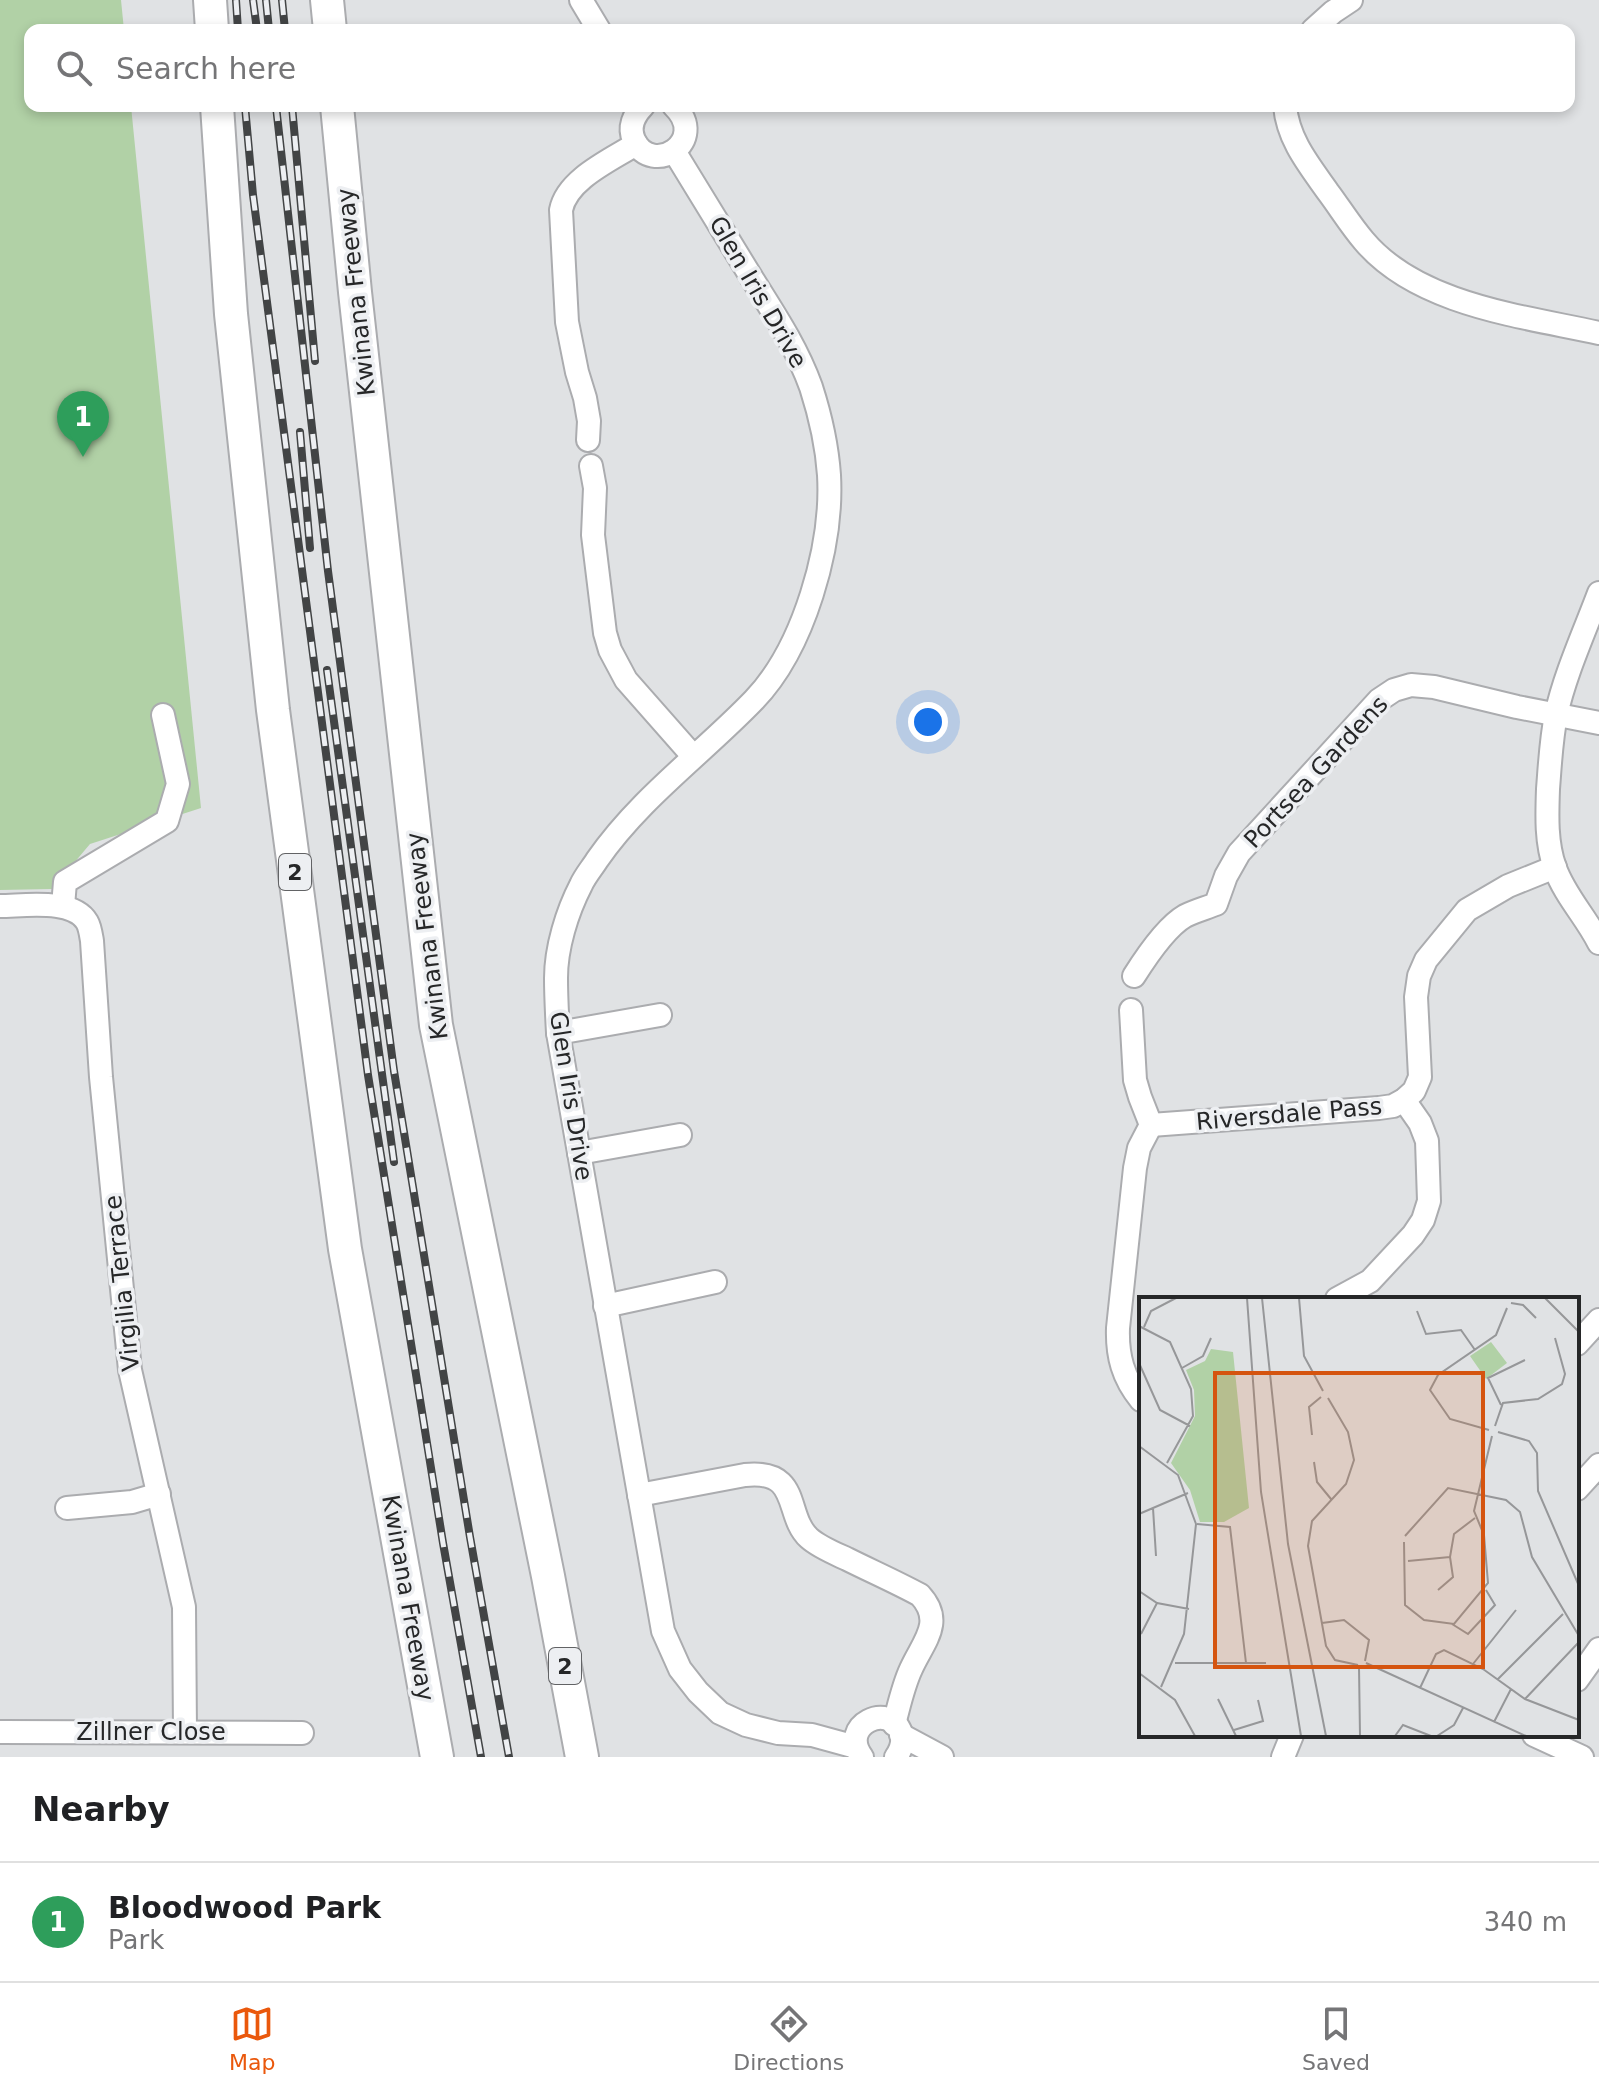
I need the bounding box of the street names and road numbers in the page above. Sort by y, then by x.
street label: Kwinana Freeway [331,187,381,397]
street label: Glen Iris Drive [703,211,813,373]
street label: Portsea Gardens [1238,690,1394,854]
street label: Kwinana Freeway [400,831,454,1041]
road number: 2 [279,854,311,890]
street label: Glen Iris Drive [544,1010,598,1182]
street label: Riversdale Pass [1195,1092,1383,1136]
street label: Virgilia Terrace [99,1194,145,1372]
street label: Kwinana Freeway [376,1493,440,1703]
road number: 2 [549,1648,581,1684]
street label: Zillner Close [76,1718,226,1746]

